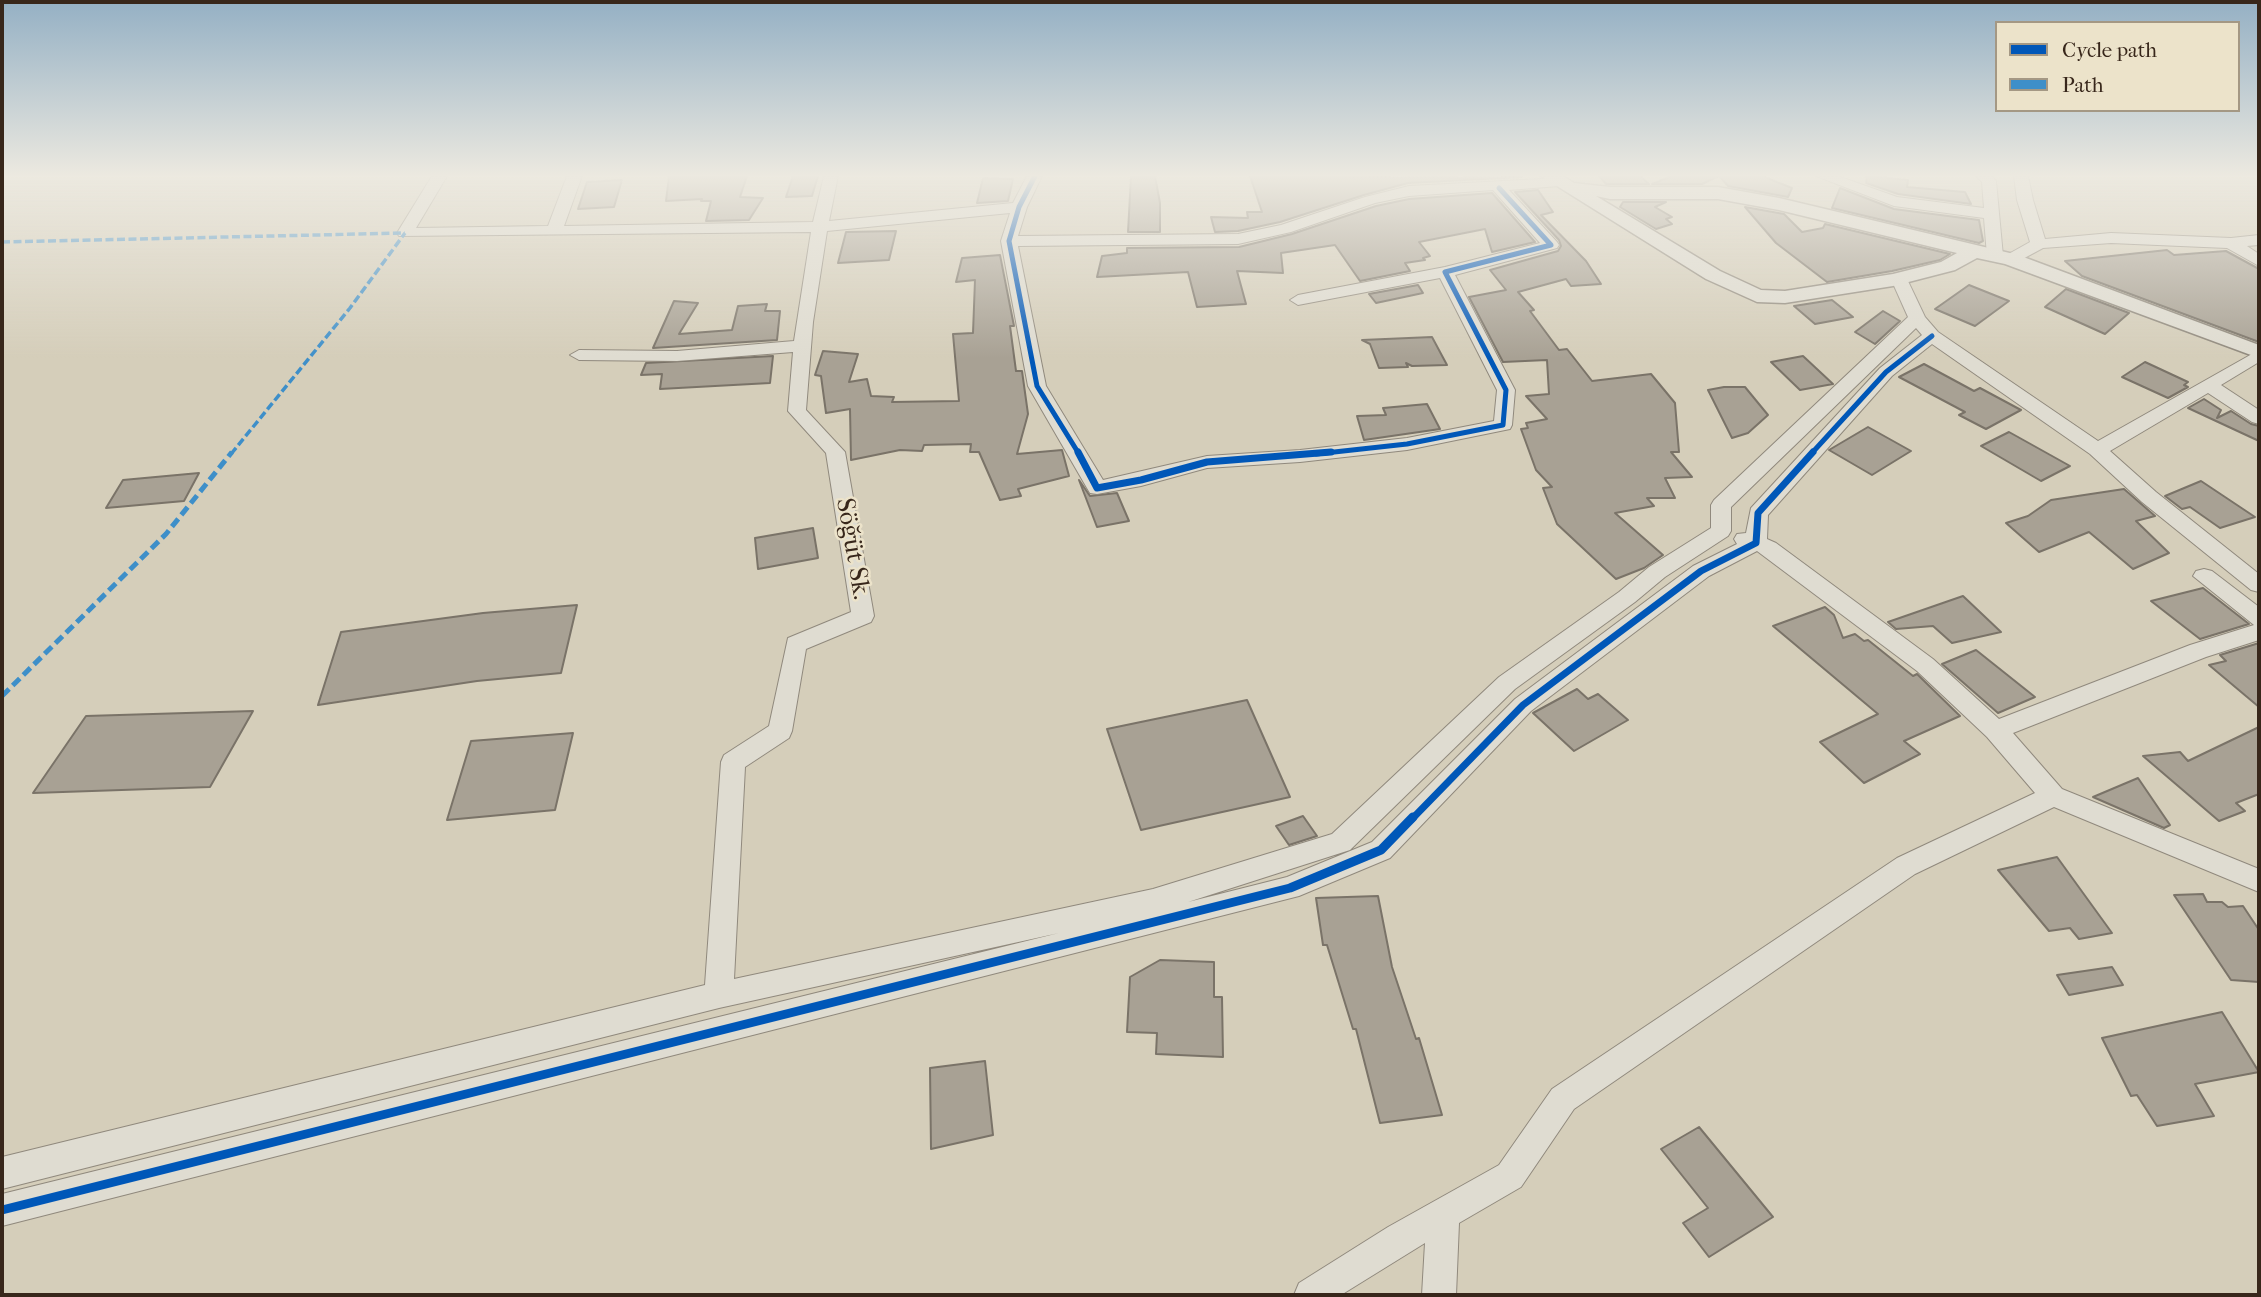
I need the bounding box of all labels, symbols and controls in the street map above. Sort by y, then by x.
legend [1995,21,2240,112]
text: Cycle path [2062,38,2157,62]
text: Path [2062,73,2103,97]
street label: Söğüt Sk. [828,496,876,602]

